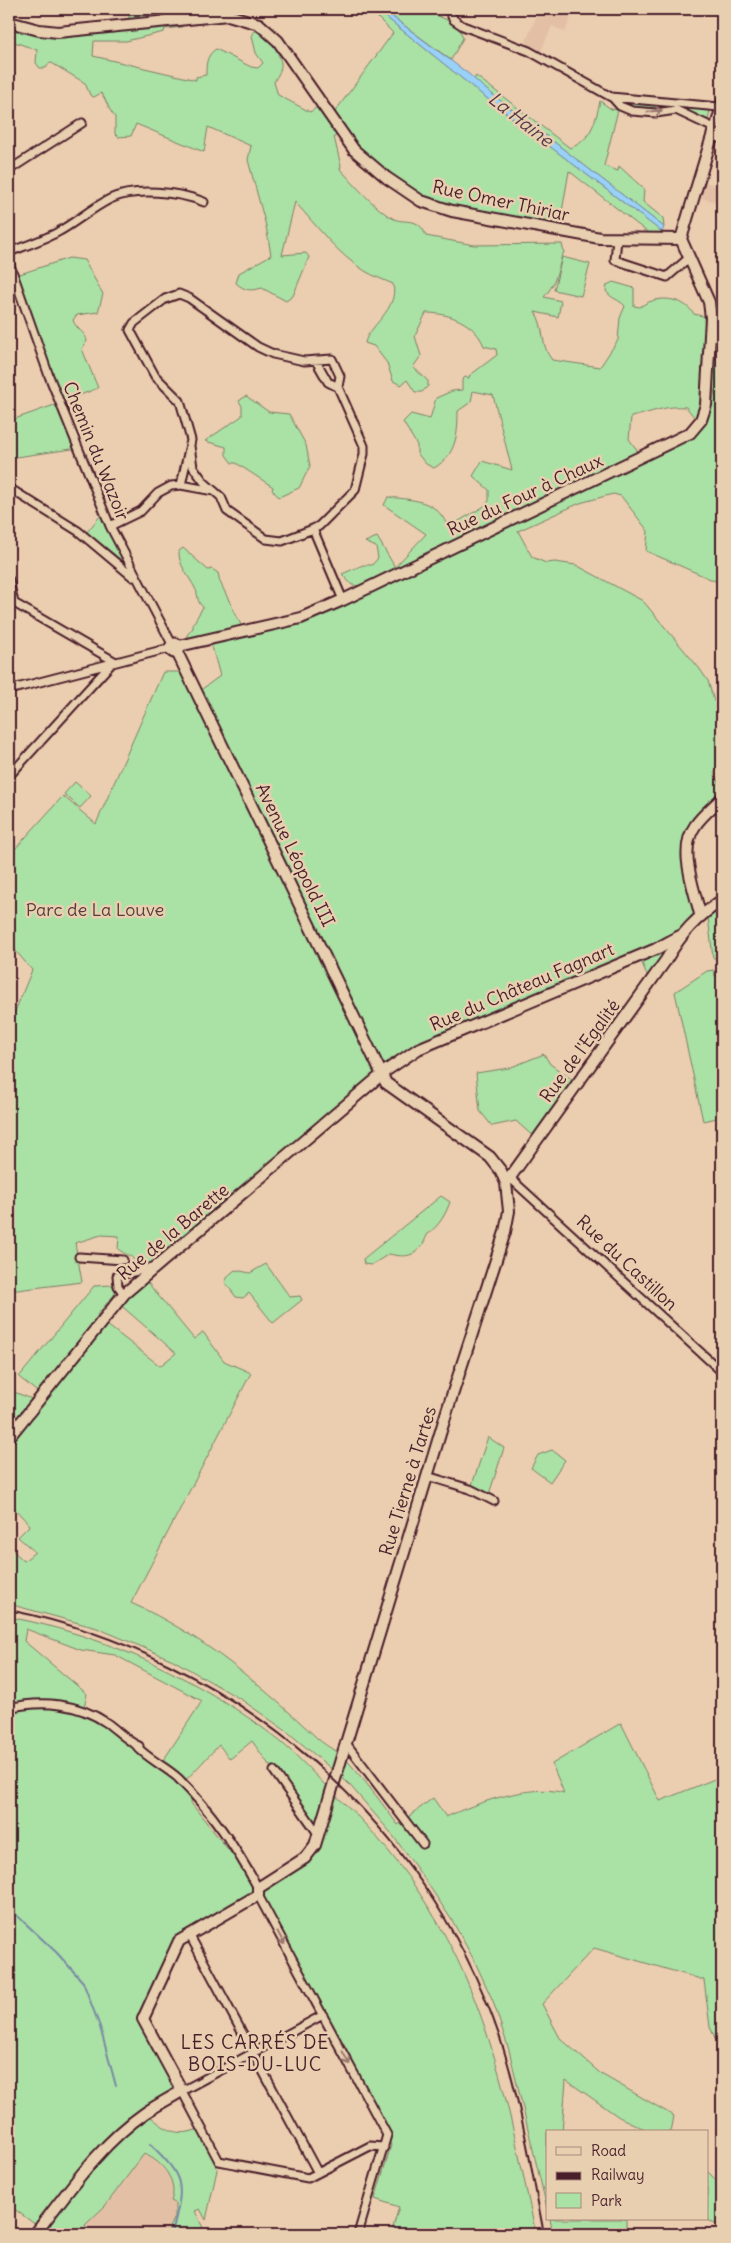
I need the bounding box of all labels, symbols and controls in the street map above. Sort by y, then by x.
water label: La Haine [484,86,560,153]
one-way arrow [646,107,662,116]
street label: Rue Omer Thiriar [430,175,572,226]
street label: Chemin du Wazoir [58,378,135,524]
street label: Rue du Four à Chaux [443,448,606,541]
street label: Avenue Léopold III [251,779,340,930]
park label: Parc de La Louve [26,898,164,921]
street label: Rue du Château Fagnart [426,937,617,1036]
street label: Rue de l'Egalité [534,995,625,1107]
street label: Rue de la Barette [112,1178,233,1285]
street label: Rue du Castillon [572,1210,683,1315]
street label: Rue Tierne à Tartes [374,1403,441,1558]
one-way arrow [277,1930,286,1945]
district label: LES CARRÉS DE BOIS-DU-LUC [180,2030,330,2076]
one-way arrow [341,2051,351,2066]
legend [546,2130,708,2220]
text: Road [591,2141,626,2160]
text: Railway [591,2165,645,2184]
text: Park [591,2191,622,2210]

